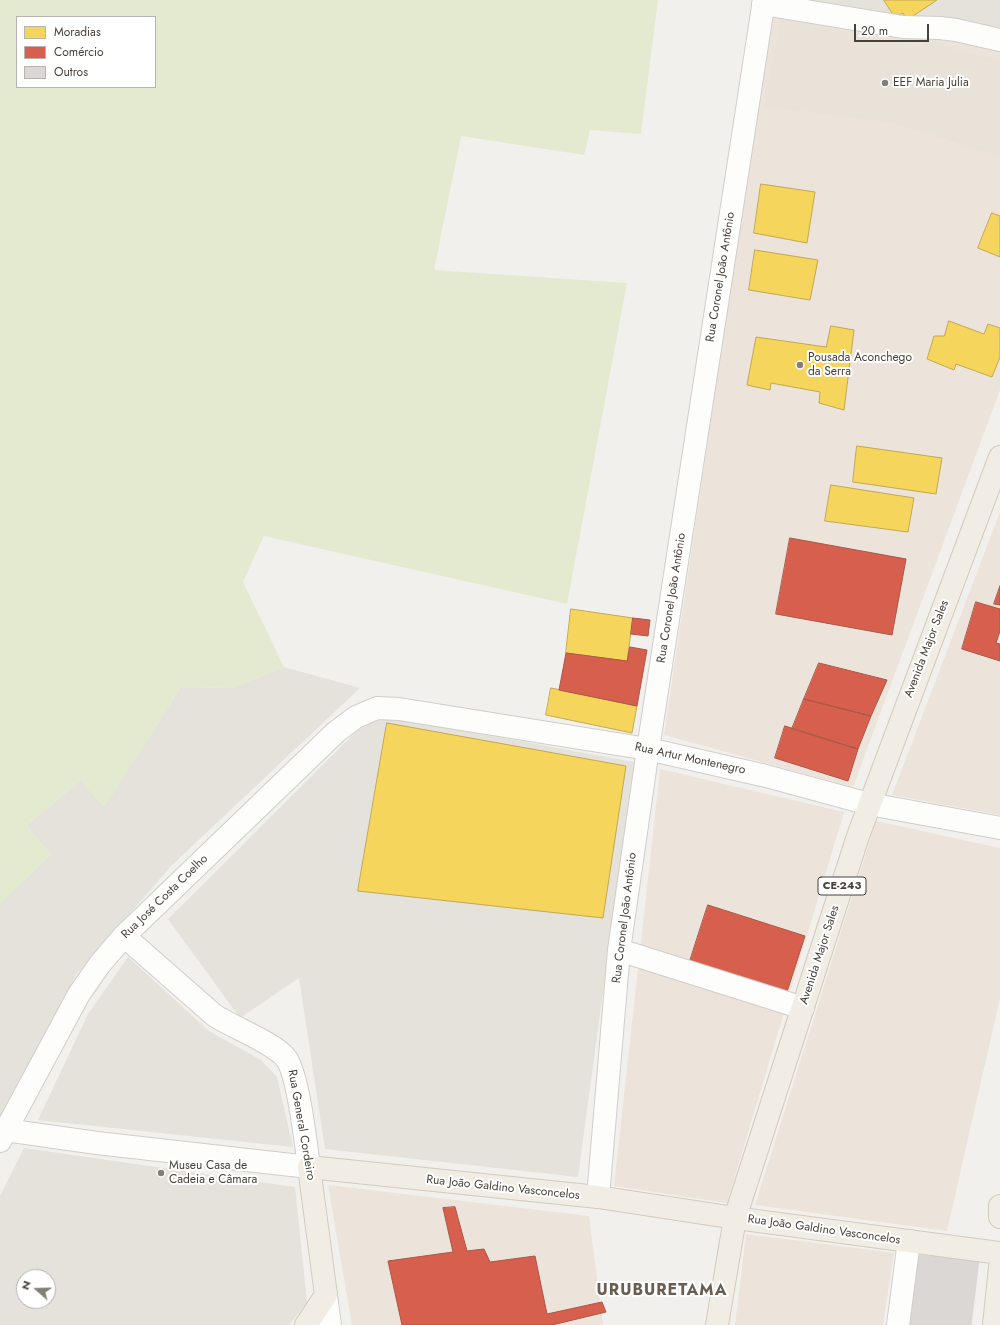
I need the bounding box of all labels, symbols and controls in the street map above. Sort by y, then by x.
legend [16,16,156,88]
scale bar [856,16,931,42]
text: 20 m [861,22,888,40]
text: Moradias [54,23,101,41]
text: Comércio [54,43,104,61]
text: Outros [54,63,88,81]
place label: EEF Maria Julia [893,76,969,90]
marker: EEF Maria Julia [880,78,890,88]
street label: Rua Coronel João Antônio [704,211,738,343]
place label: Pousada Aconchego da Serra [808,351,912,379]
marker: Pousada Aconchego da Serra [795,360,805,370]
street label: Rua Coronel João Antônio [655,532,689,664]
street label: Avenida Major Sales [902,598,952,700]
street label: Rua Artur Montenegro [633,740,747,778]
street label: Rua José Costa Coelho [119,852,211,942]
street label: Rua Coronel João Antônio [610,852,640,984]
road number: CE-243 [818,877,866,895]
street label: Avenida Major Sales [797,904,843,1006]
street label: Rua General Cordeiro [284,1069,318,1181]
place label: Museu Casa de Cadeia e Câmara [169,1159,257,1187]
marker: Museu Casa de Cadeia e Câmara [156,1168,166,1178]
street label: Rua João Galdino Vasconcelos [426,1173,580,1203]
street label: Rua João Galdino Vasconcelos [747,1212,901,1248]
north arrow [16,1269,56,1309]
text: N [17,1278,35,1292]
district label: URUBURETAMA [597,1281,727,1301]

